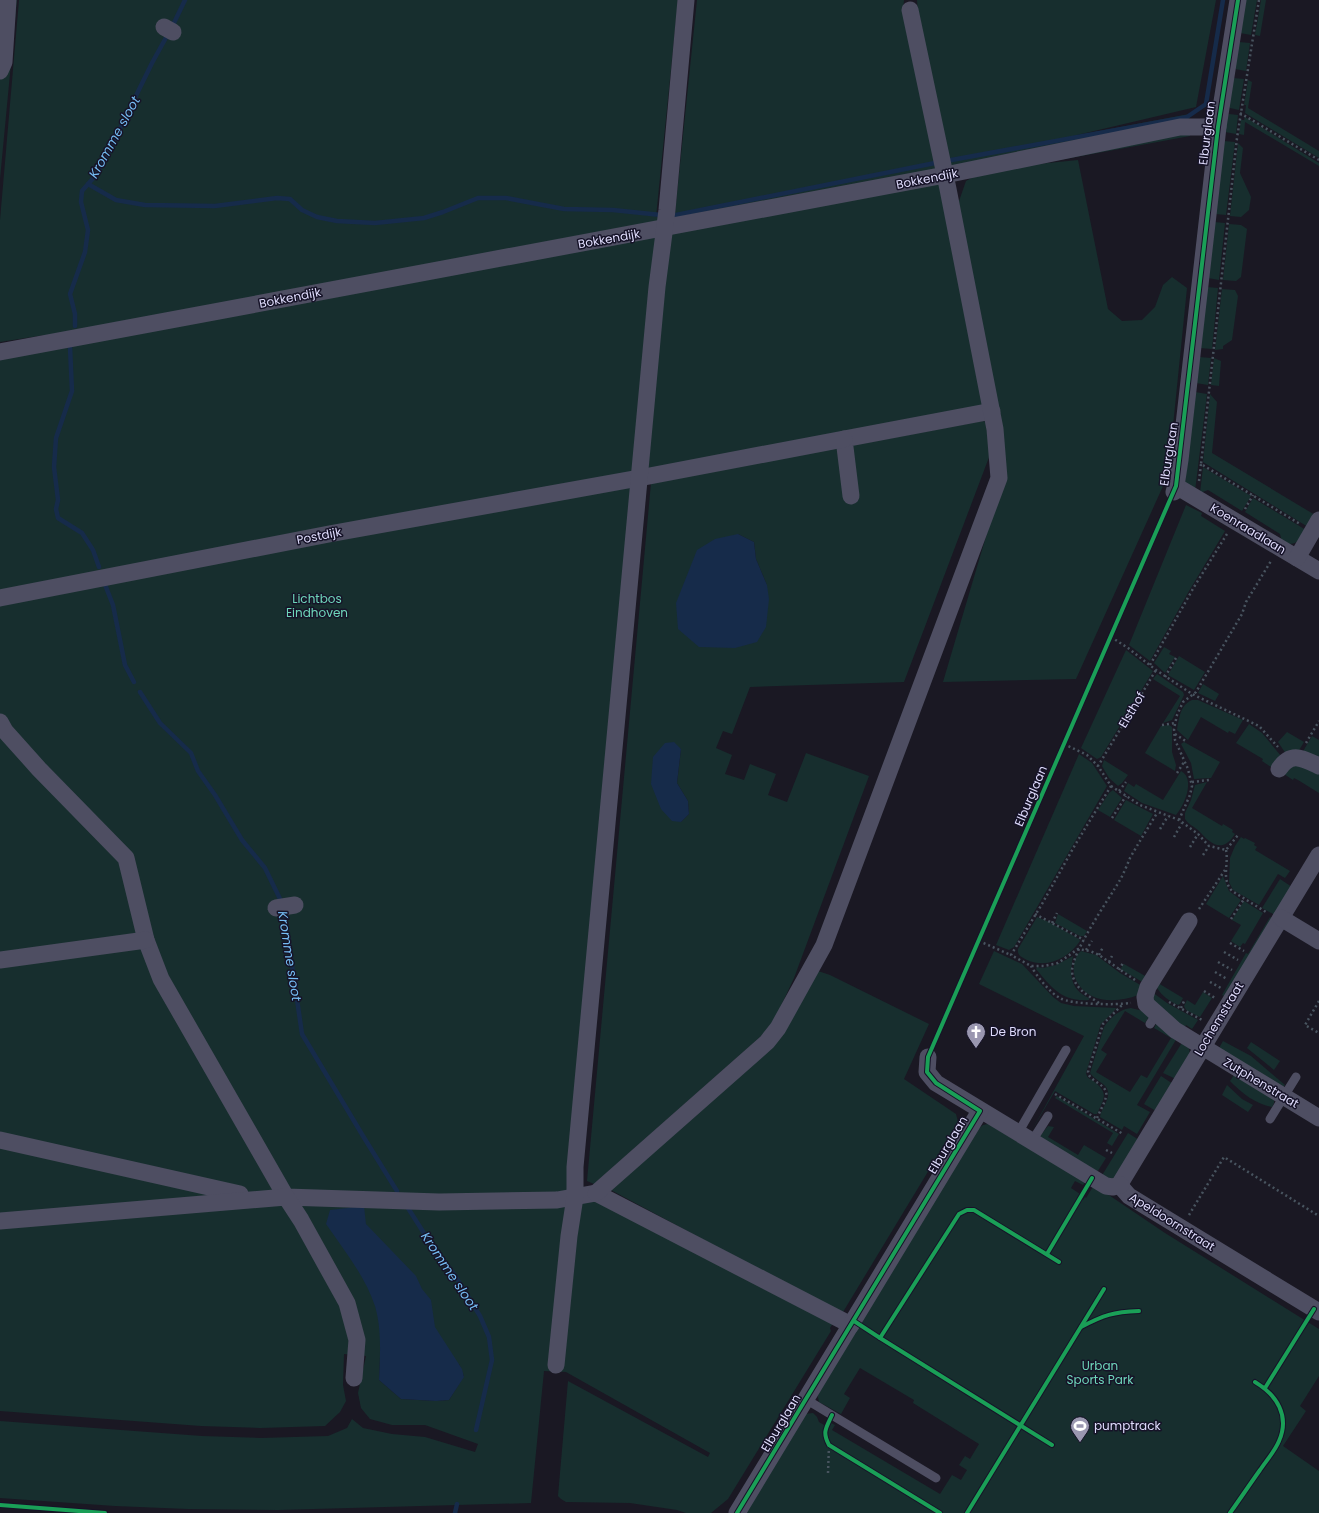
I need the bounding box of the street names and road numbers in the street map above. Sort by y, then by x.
street label: Elburglaan [1194,100,1219,166]
street label: Bokkendijk [894,164,960,193]
street label: Bokkendijk [577,225,642,252]
street label: Bokkendijk [257,283,323,312]
street label: Elburglaan [1155,421,1182,487]
street label: Koenraadlaan [1207,499,1289,558]
street label: Postdijk [295,523,344,548]
street label: Elsthof [1114,689,1149,731]
street label: Elburglaan [1010,763,1051,829]
street label: Lochemstraat [1190,979,1247,1059]
street label: Zutphenstraat [1220,1053,1302,1112]
street label: Elburglaan [924,1113,971,1177]
street label: Apeldoornstraat [1126,1188,1218,1255]
street label: Elburglaan [757,1391,804,1455]

